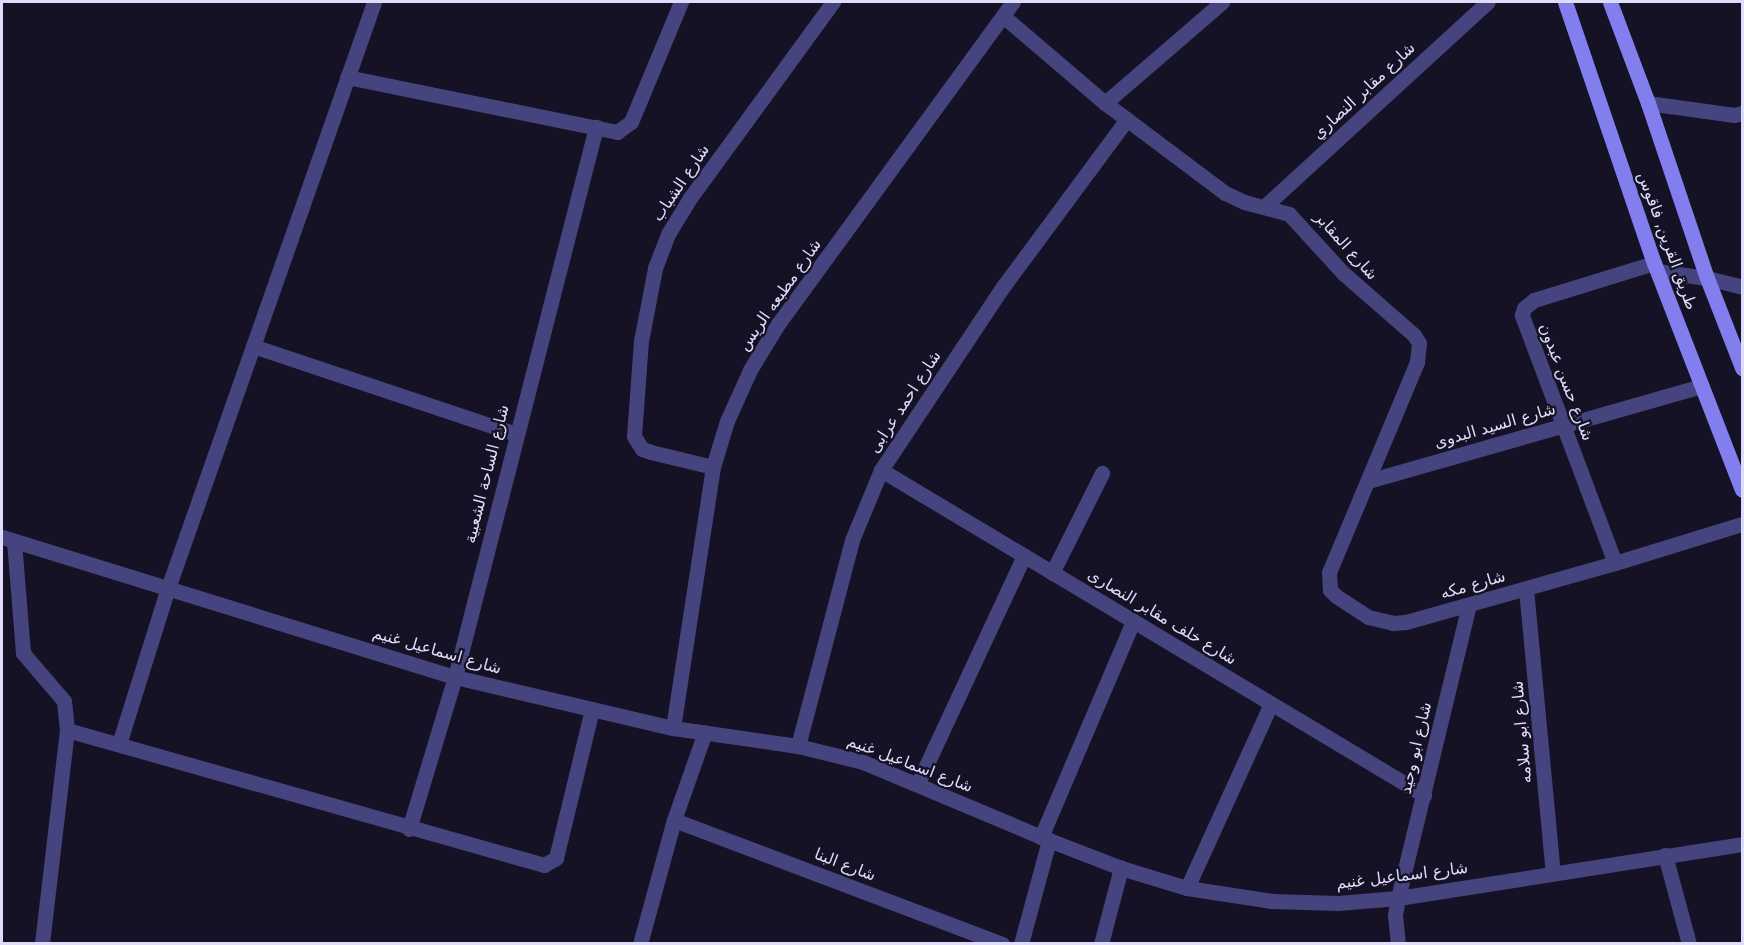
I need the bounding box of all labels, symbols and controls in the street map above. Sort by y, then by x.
street label: شارع مقابر النصاري [1309,38,1419,144]
street label: شارع الشباب [648,141,714,225]
street label: طريق القرين, فاقوس [1633,169,1701,313]
street label: شارع المقابر [1310,208,1382,284]
street label: شارع مطبعه الريس [734,236,826,354]
street label: شارع حسن عبدون [1535,321,1597,443]
street label: شارع احمد عرابى [865,347,945,457]
street label: شارع السيد البدوى [1432,399,1558,453]
street label: شارع الساحة الشعبية [460,403,514,545]
street label: شارع خلف مقابر النصارى [1084,565,1240,669]
street label: شارع مكه [1438,567,1508,603]
street label: شارع اسماعيل غنيم [370,623,504,679]
street label: شارع ابو سلامه [1508,680,1536,784]
street label: شارع ابو وحيد [1396,700,1436,796]
street label: شارع اسماعيل غنيم [845,731,975,797]
street label: شارع البنا [811,844,879,886]
street label: شارع اسماعيل غنيم [1335,858,1469,894]

